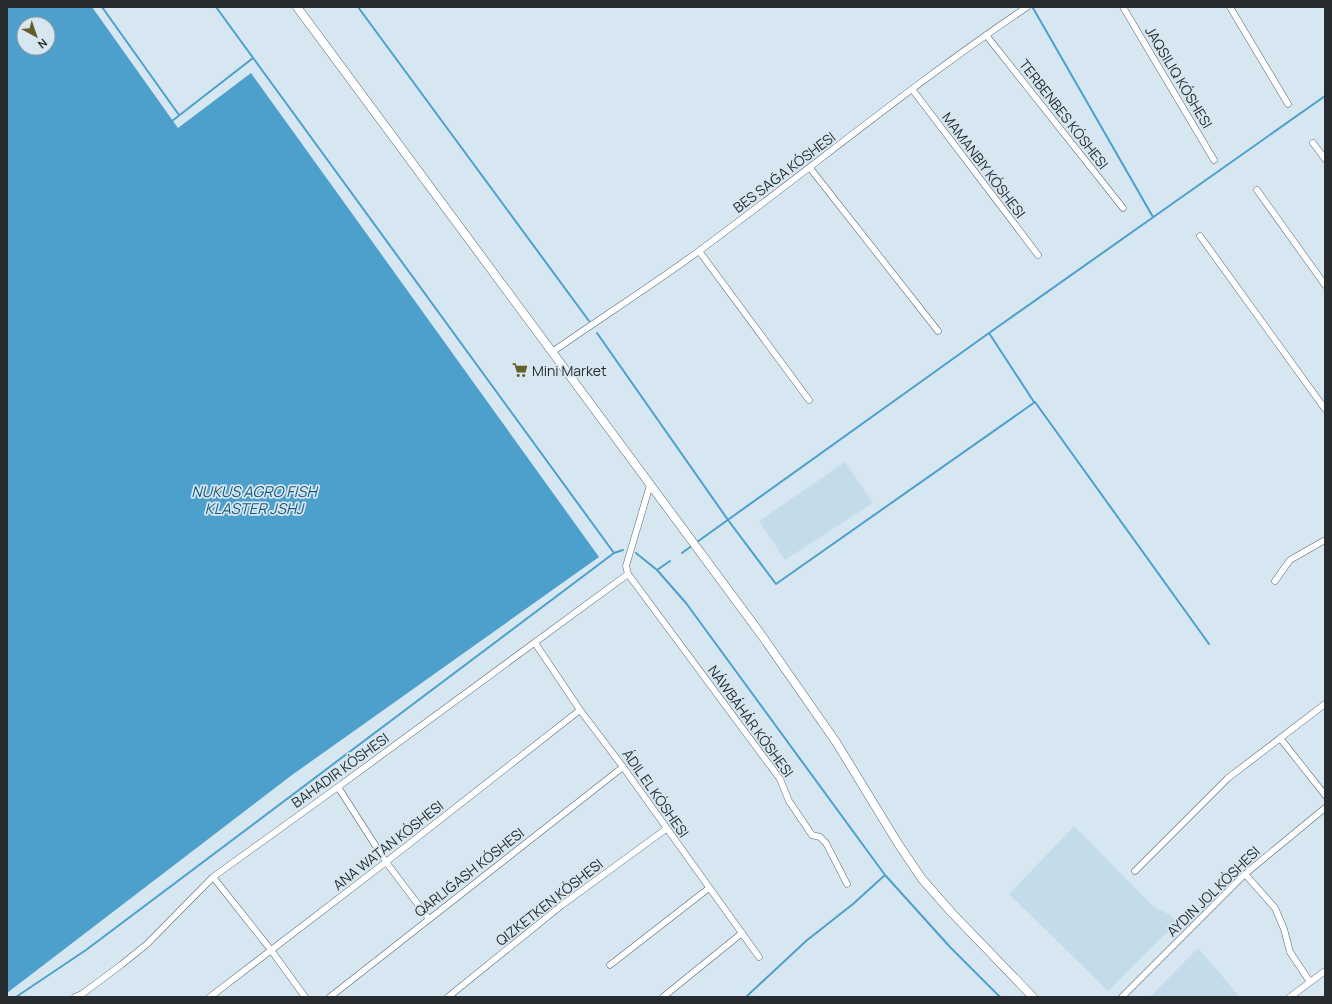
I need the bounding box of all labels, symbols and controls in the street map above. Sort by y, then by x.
north arrow [16,16,56,56]
street label: JAQSILIQ KÓSHESI [1141,22,1217,132]
text: N [35,36,51,52]
street label: TERBENBES KÓSHESI [1015,55,1113,173]
street label: MAMANBIY KÓSHESI [938,108,1030,222]
street label: BES SAǴA KÓSHESI [729,127,839,217]
supermarket icon: Mini Market [511,361,529,379]
place label: Mini Market [532,361,607,380]
water label: NUKUS AGRO FISH KLASTER JSHJ [191,481,319,519]
street label: NÁWBÁHÁR KÓSHESI [704,661,798,781]
street label: BAHADIR KÓSHESI [288,728,392,812]
street label: ÁDIL EL KÓSHESI [618,745,694,841]
street label: ANA WATAN KÓSHESI [329,796,447,894]
street label: QARLIǴASH KÓSHESI [410,823,528,921]
street label: AYDIN JOL KÓSHESI [1162,842,1264,940]
street label: QIZKETKEN KÓSHESI [492,854,606,950]

